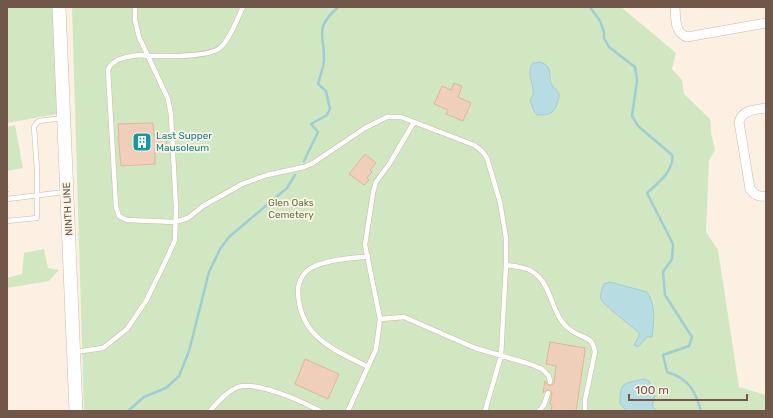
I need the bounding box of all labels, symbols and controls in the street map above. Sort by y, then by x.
place label: Last Supper Mausoleum [156,130,212,154]
building icon: Last Supper Mausoleum [131,131,153,153]
street label: NINTH LINE [61,182,75,236]
park label: Glen Oaks Cemetery [268,197,314,221]
scale bar [629,376,747,402]
text: 100 m [635,383,669,397]

